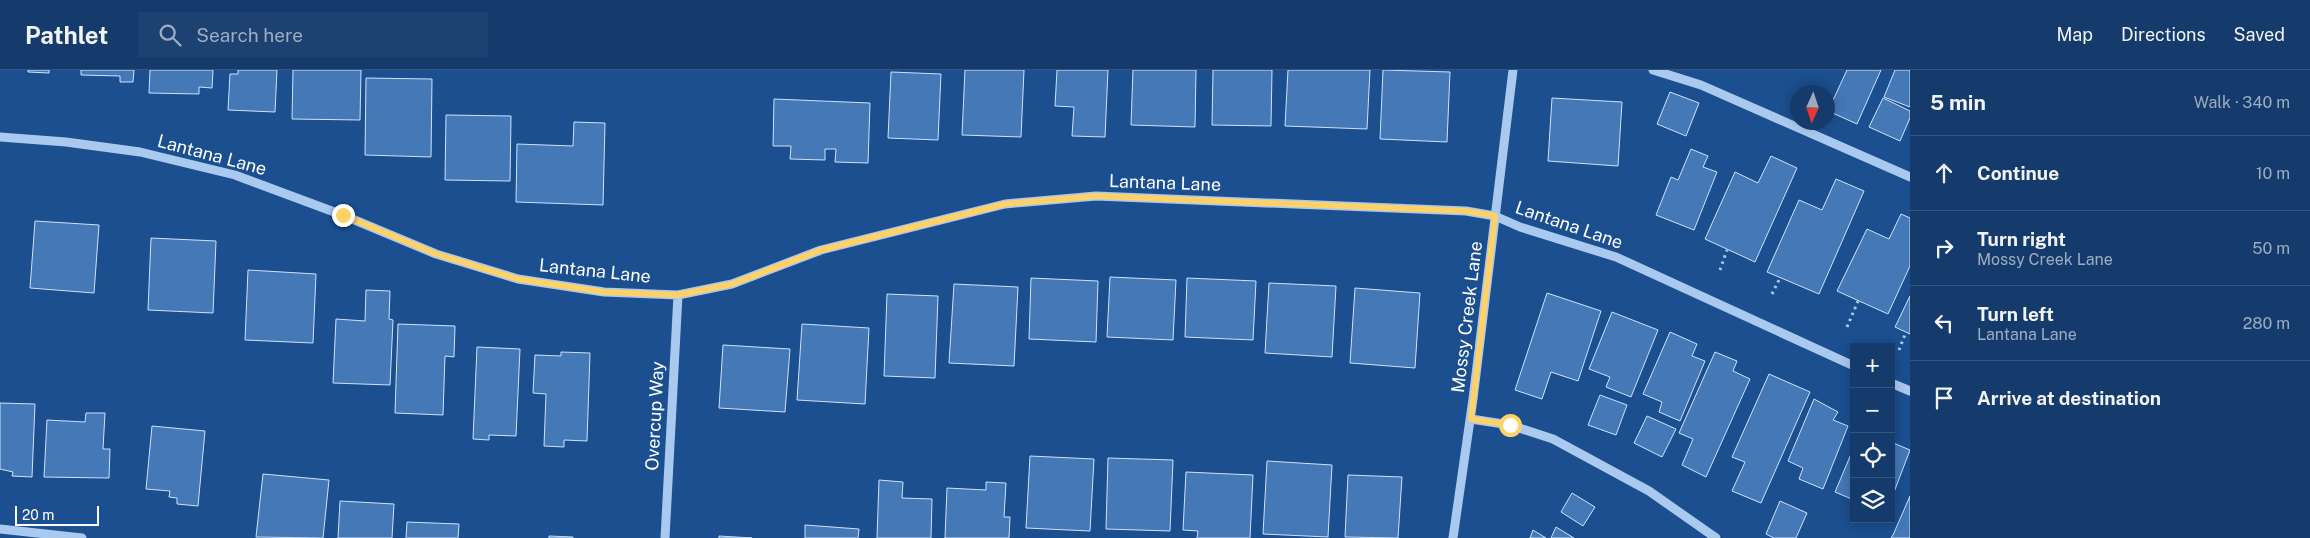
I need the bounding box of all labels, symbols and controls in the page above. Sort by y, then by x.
search box [138,12,488,57]
text: Pathlet [25,21,108,49]
icon: search [156,21,184,49]
text: Search here [196,24,303,46]
text: Map [2056,24,2093,45]
text: Directions [2121,24,2206,45]
text: Saved [2234,24,2285,45]
north arrow [1790,85,1835,130]
text: 5 min [1930,90,1986,115]
text: Walk · 340 m [2194,93,2290,112]
street label: Lantana Lane [155,130,269,179]
icon: ahead [1930,159,1958,187]
text: Continue [1977,162,2059,184]
text: 10 m [2256,164,2290,183]
street label: Lantana Lane [1109,170,1221,195]
street label: Lantana Lane [1513,196,1626,253]
route end [332,204,355,227]
text: Turn right [1977,228,2066,250]
icon: right [1930,234,1958,262]
text: 50 m [2252,239,2290,258]
street label: Mossy Creek Lane [1447,240,1486,394]
text: Mossy Creek Lane [1977,250,2113,269]
street label: Lantana Lane [538,254,652,287]
text: Turn left [1977,303,2054,325]
icon: left [1930,309,1958,337]
text: 280 m [2243,314,2290,333]
text: Lantana Lane [1977,325,2077,344]
map controls [1850,343,1895,523]
button: + [1850,343,1895,388]
street label: Overcup Way [641,360,668,471]
icon: arrive [1930,384,1958,412]
text: Arrive at destination [1977,387,2161,409]
button: − [1850,388,1895,433]
route start [1499,414,1522,437]
button: locate [1850,433,1895,478]
button: layers [1850,478,1895,523]
scale bar [15,503,99,526]
text: 20 m [22,507,54,523]

